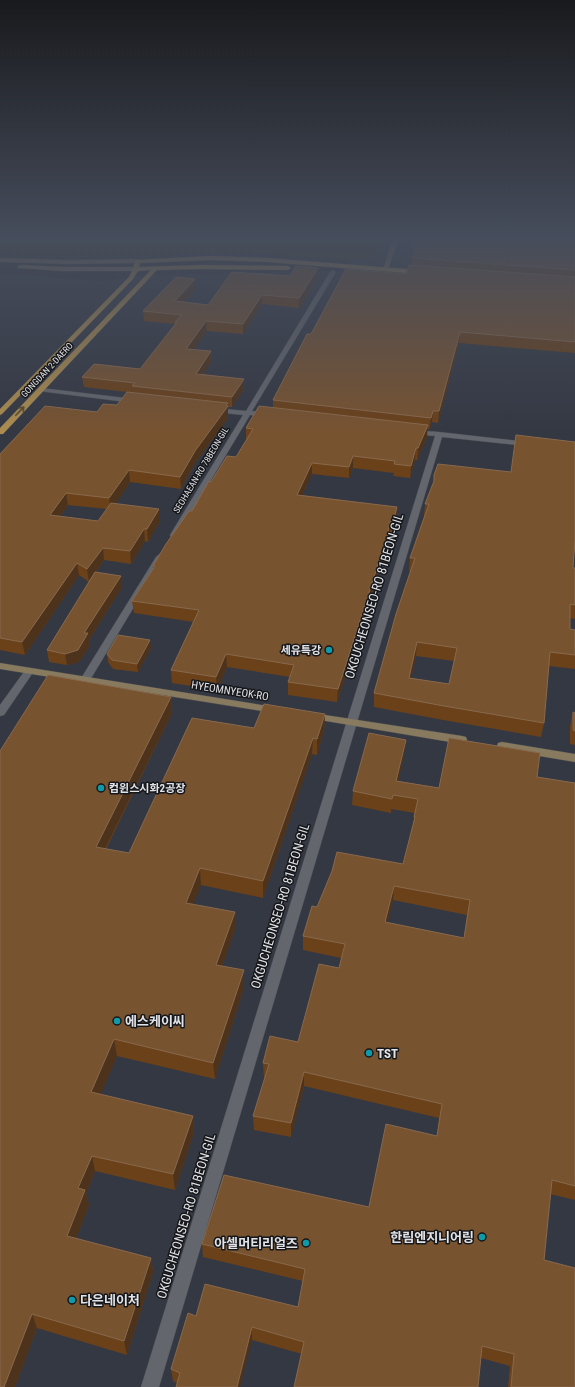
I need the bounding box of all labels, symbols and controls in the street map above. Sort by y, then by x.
street label: GONGDAN 2-DAERO [19,341,75,399]
one-way arrow [15,406,25,416]
street label: SEOHAEAN-RO 78BEON-GIL [171,425,231,515]
street label: OKGUCHEONSEO-RO 81BEON-GIL [342,512,406,680]
place label: 세유특강 [281,644,321,657]
marker: 세유특강 [324,645,334,655]
street label: HYEOMNYEOK-RO [190,678,270,704]
place label: 컴윈스시화2공장 [109,782,185,795]
marker: 컴윈스시화2공장 [96,783,106,793]
street label: OKGUCHEONSEO-RO 81BEON-GIL [248,822,312,990]
place label: 에스케이씨 [125,1014,185,1029]
marker: 에스케이씨 [112,1016,122,1026]
place label: TST [377,1046,398,1061]
marker: TST [364,1048,374,1058]
street label: OKGUCHEONSEO-RO 81BEON-GIL [154,1132,218,1300]
place label: 한림엔지니어링 [390,1230,474,1245]
marker: 한림엔지니어링 [477,1232,487,1242]
place label: 아셀머티리얼즈 [214,1236,298,1251]
marker: 아셀머티리얼즈 [301,1238,311,1248]
place label: 다은네이처 [80,1293,140,1308]
marker: 다은네이처 [67,1295,77,1305]

